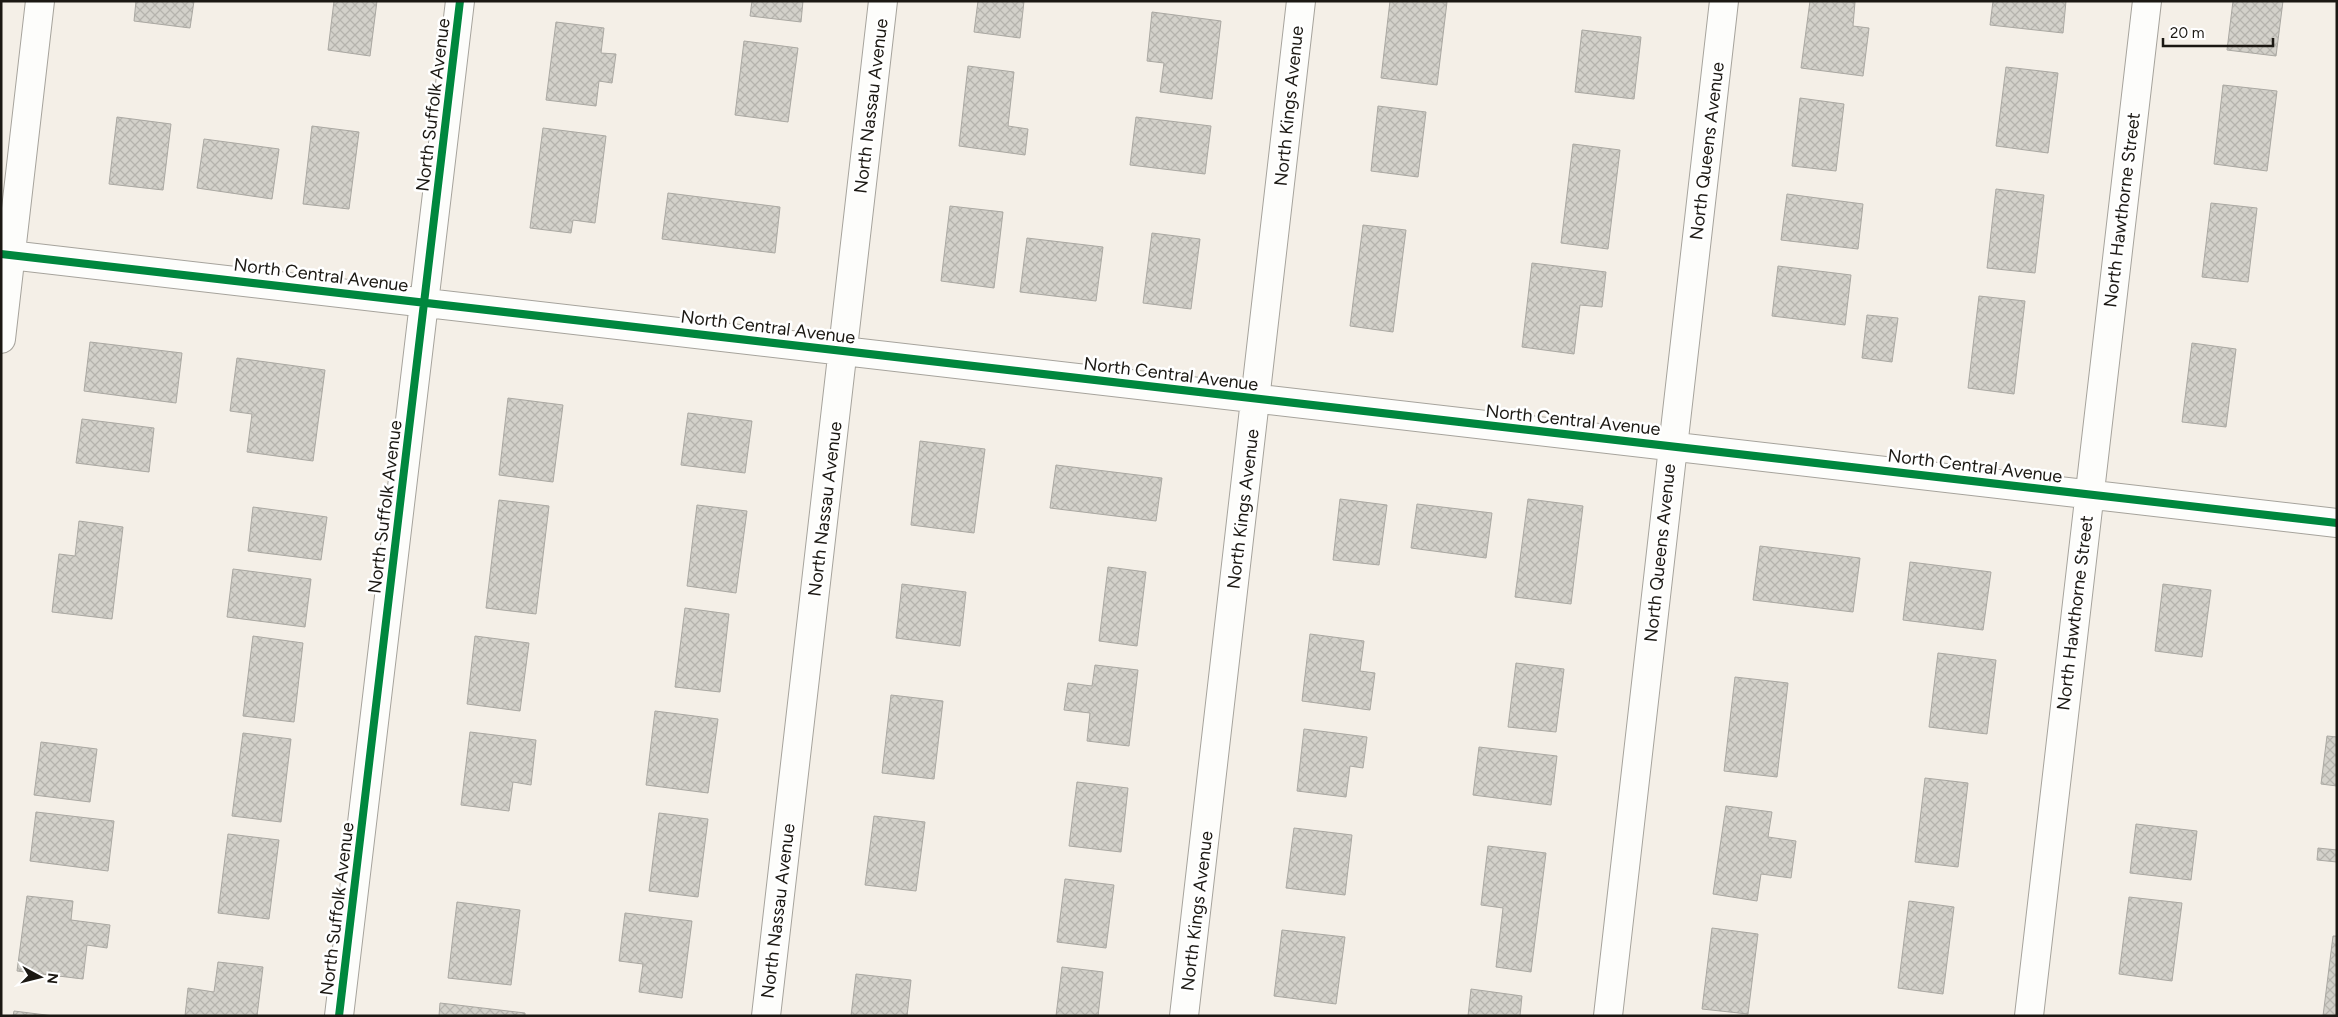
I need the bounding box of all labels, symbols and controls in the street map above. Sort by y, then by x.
scale bar [2163,15,2273,47]
street label: North Suffolk Avenue [411,17,455,193]
street label: North Nassau Avenue [849,17,893,195]
text: 20 m [2170,24,2204,42]
street label: North Kings Avenue [1270,25,1308,187]
street label: North Queens Avenue [1685,61,1729,241]
street label: North Hawthorne Street [2099,111,2145,309]
street label: North Central Avenue [232,253,410,297]
street label: North Central Avenue [679,305,857,349]
street label: North Central Avenue [1082,352,1260,396]
street label: North Central Avenue [1484,400,1662,440]
street label: North Suffolk Avenue [363,419,407,595]
street label: North Nassau Avenue [803,420,847,598]
street label: North Kings Avenue [1222,427,1264,590]
street label: North Central Avenue [1886,444,2064,488]
street label: North Queens Avenue [1640,463,1680,643]
street label: North Hawthorne Street [2052,514,2098,712]
street label: North Suffolk Avenue [315,821,359,997]
street label: North Nassau Avenue [756,822,800,1000]
street label: North Kings Avenue [1176,829,1218,992]
north arrow [15,952,65,1002]
text: N [43,972,62,985]

